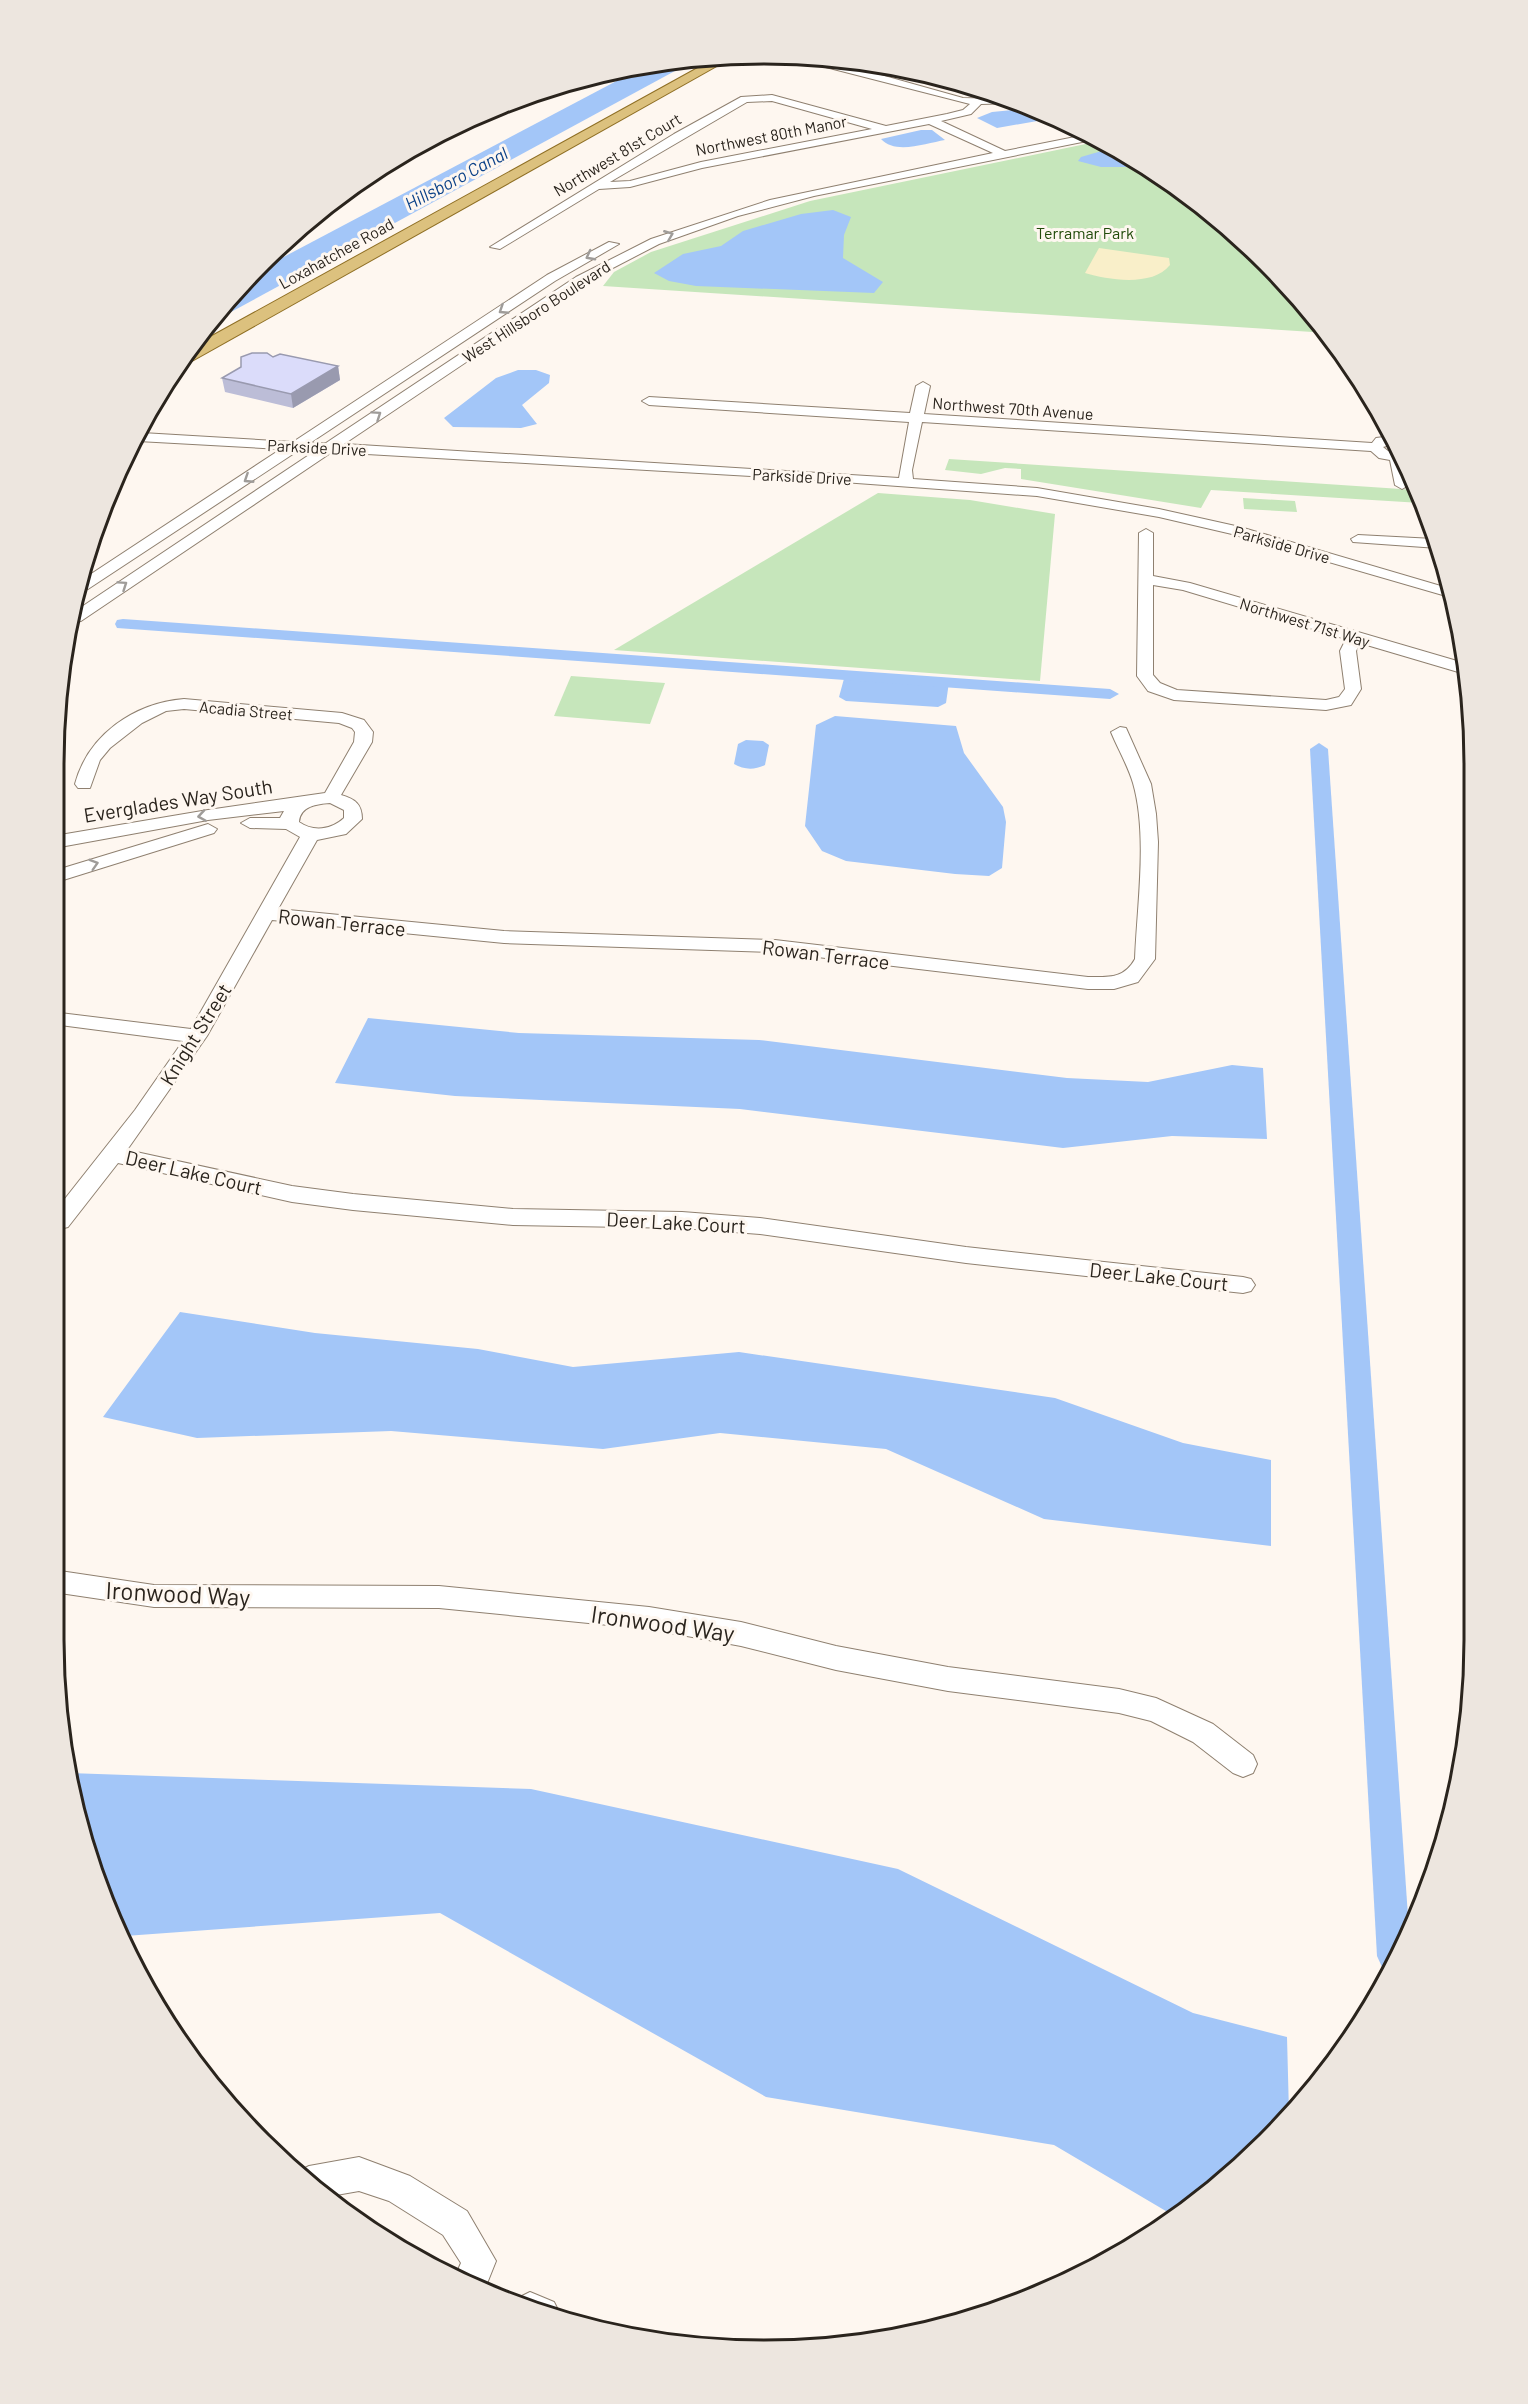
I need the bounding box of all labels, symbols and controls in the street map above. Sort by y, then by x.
street label: Northwest 81st Court [550,108,684,200]
street label: Northwest 80th Manor [694,111,849,159]
water label: Hillsboro Canal [401,142,511,214]
street label: Loxahatchee Road [275,214,397,292]
park label: Terramar Park [1036,223,1134,242]
one-way arrow [663,230,674,242]
one-way arrow [586,249,596,260]
street label: West Hillsboro Boulevard [459,256,613,366]
one-way arrow [498,303,509,314]
street label: Northwest 70th Avenue [932,393,1094,423]
one-way arrow [371,412,382,423]
street label: Parkside Drive [267,435,367,459]
street label: Parkside Drive [752,464,852,488]
one-way arrow [244,471,254,483]
street label: Parkside Drive [1232,521,1332,567]
one-way arrow [116,581,127,592]
street label: Northwest 71st Way [1238,593,1373,651]
street label: Acadia Street [198,696,294,724]
street label: Everglades Way South [82,773,274,827]
one-way arrow [198,810,207,822]
one-way arrow [88,859,99,871]
street label: Rowan Terrace [277,903,407,941]
street label: Rowan Terrace [761,934,891,974]
street label: Knight Street [154,979,236,1089]
street label: Deer Lake Court [123,1145,265,1199]
street label: Deer Lake Court [606,1206,746,1238]
street label: Deer Lake Court [1088,1257,1230,1295]
street label: Ironwood Way [105,1575,251,1611]
street label: Ironwood Way [589,1599,737,1647]

